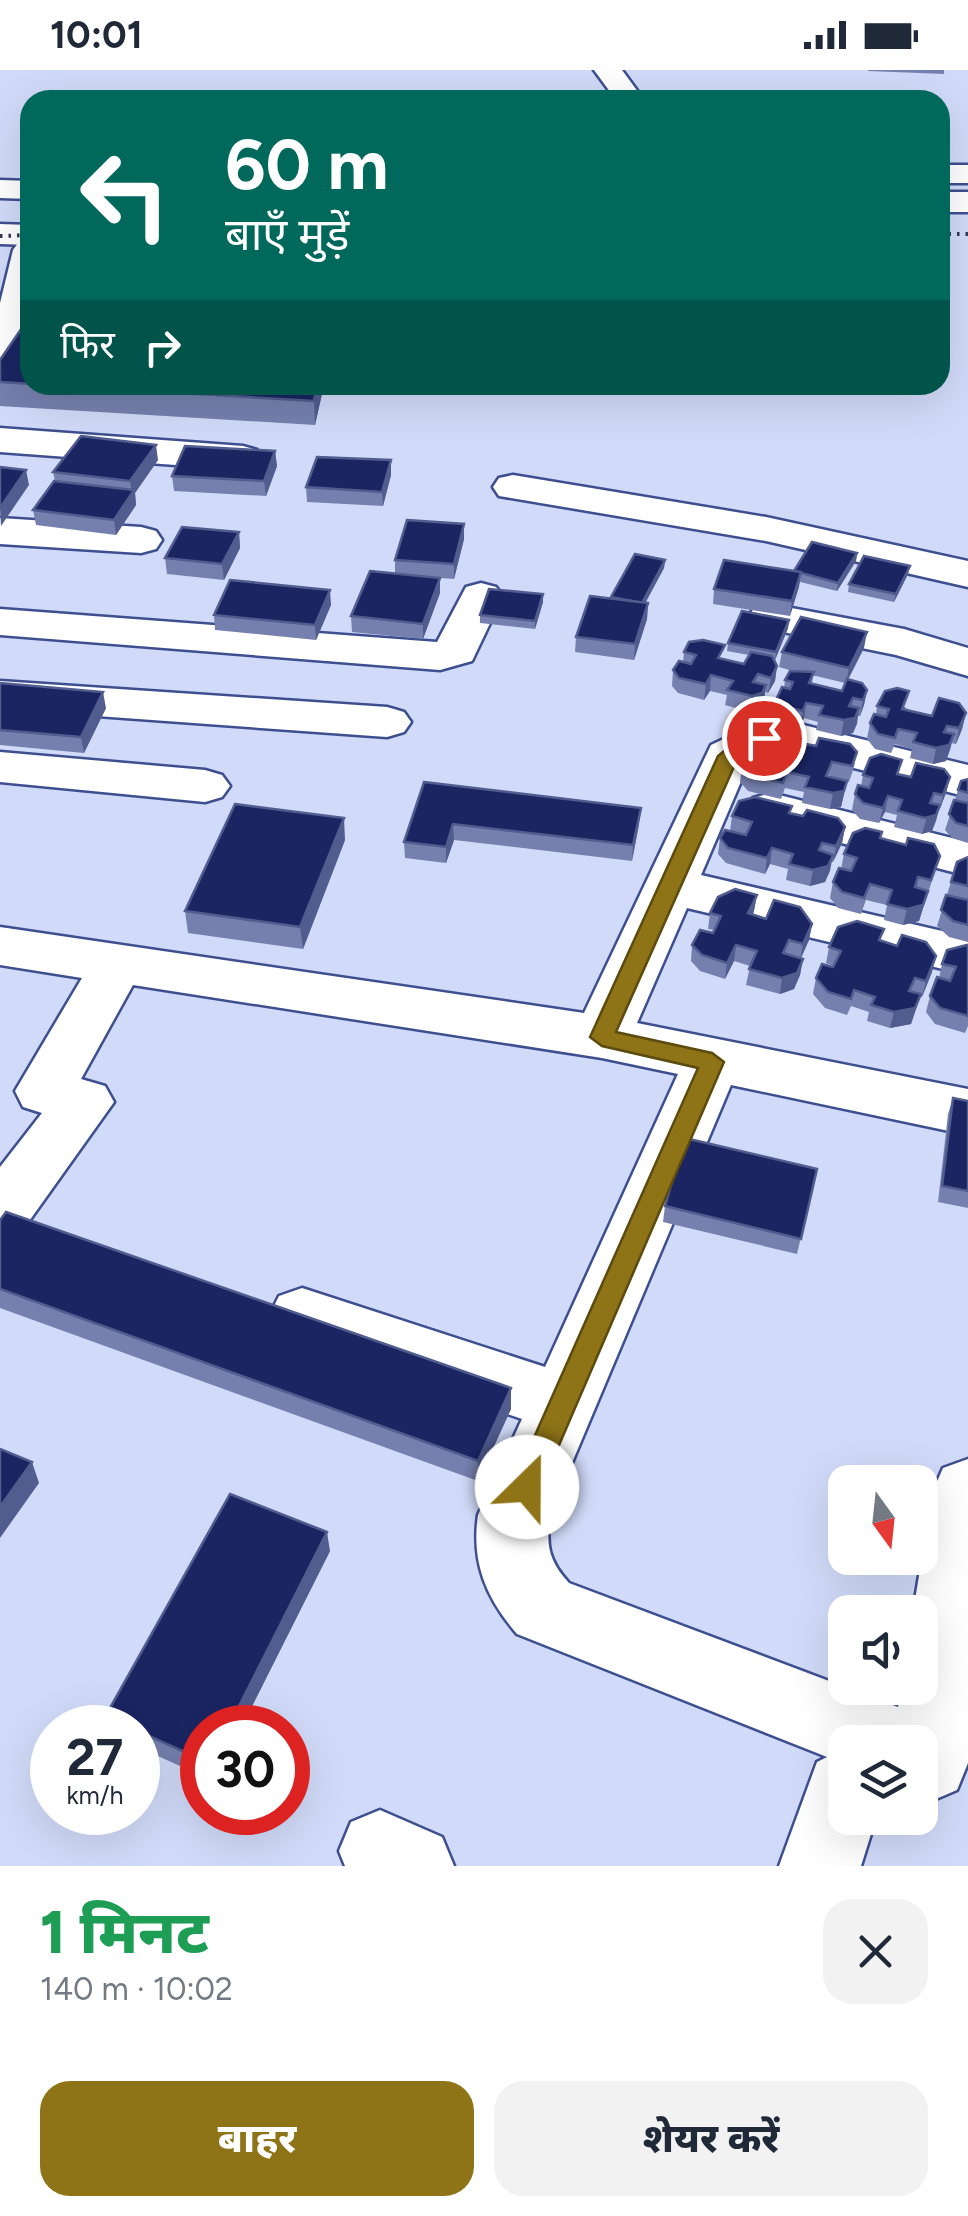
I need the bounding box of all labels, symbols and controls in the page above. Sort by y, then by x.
text: 10:01 [50,12,143,58]
text: 60 m [225,122,389,207]
icon: left [60,130,190,260]
text: बाएँ मुड़ें [225,207,349,261]
icon: right [135,320,190,375]
text: फिर [60,322,115,368]
pin [722,696,807,781]
icon: arrive [737,711,792,766]
position arrow [475,1435,579,1539]
north arrow [828,1465,938,1575]
map controls [828,1465,938,1835]
button: sound [828,1595,938,1705]
speed limit sign: 30 [180,1705,310,1835]
button: layers [828,1725,938,1835]
text: 27 [67,1727,123,1788]
text: km/h [66,1780,124,1810]
text: 1 मिनट [40,1896,209,1968]
button: close [823,1899,928,2004]
text: 140 m · 10:02 [40,1970,233,2008]
button: बाहर [40,2081,474,2196]
button: शेयर करें [494,2081,928,2196]

